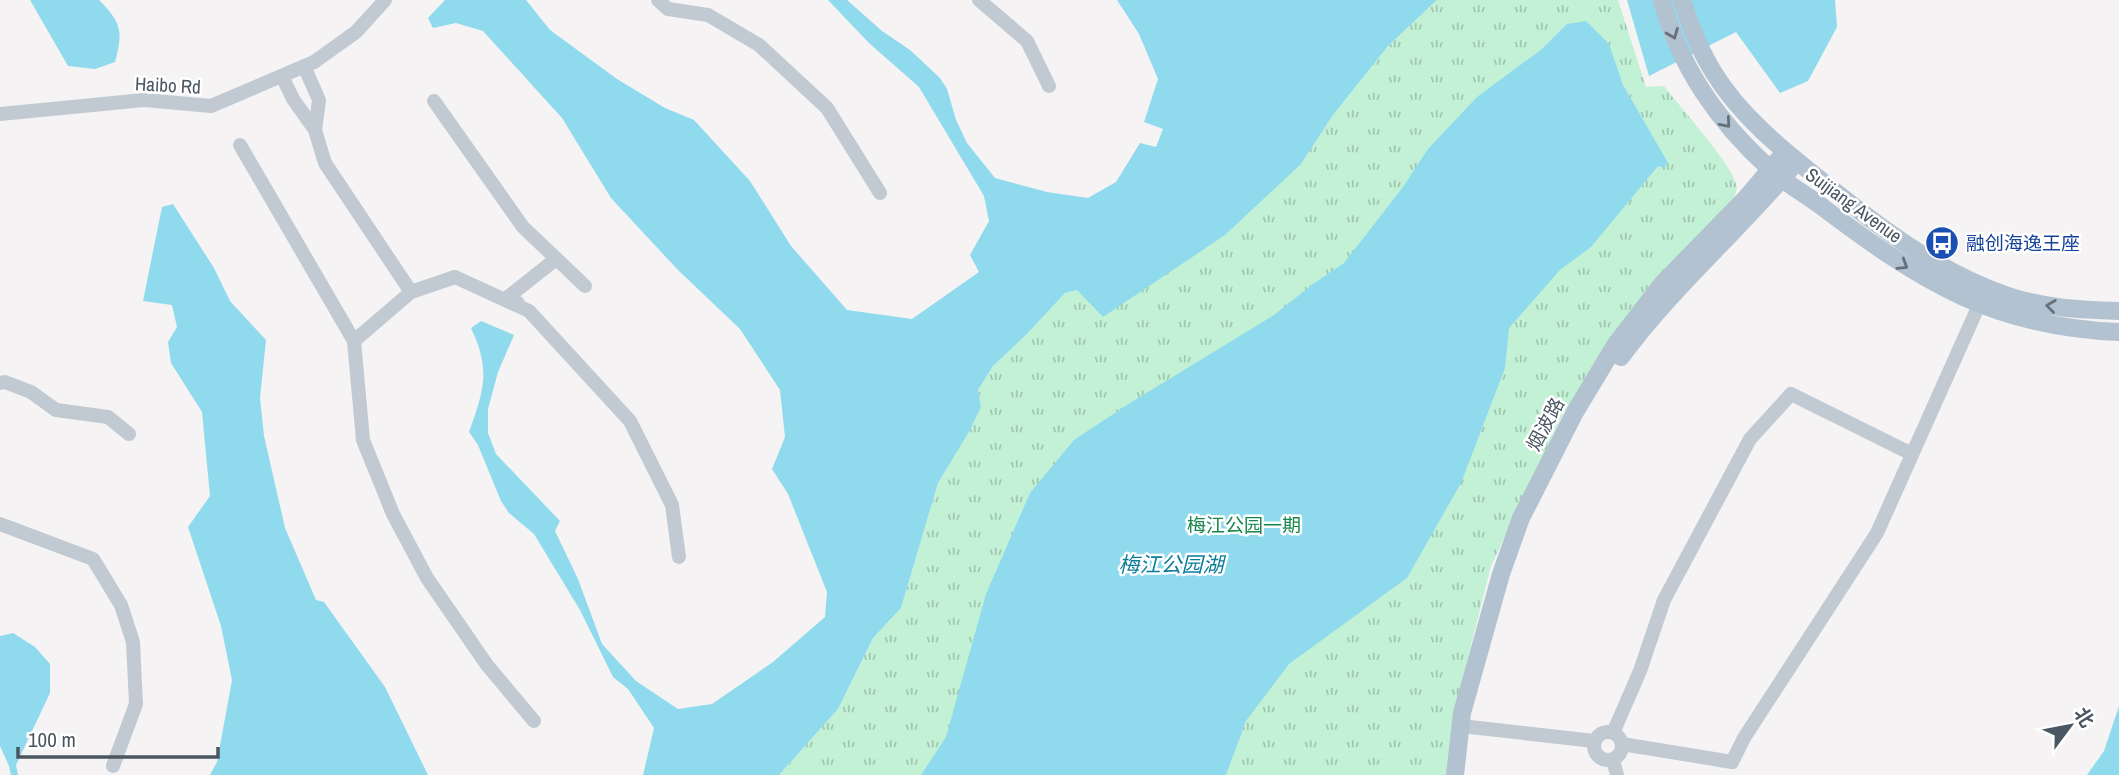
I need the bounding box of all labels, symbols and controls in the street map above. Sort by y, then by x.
one-way arrow [1665,27,1679,39]
street label: Haibo Rd [134,70,202,100]
one-way arrow [1718,115,1730,128]
street label: Suijiang Avenue [1801,161,1907,249]
bus stop icon: 融创海逸王座 [1923,224,1961,262]
place label: 融创海逸王座 [1966,230,2080,256]
one-way arrow [1895,257,1908,270]
one-way arrow [2045,299,2057,314]
street label: 烟波路 [1520,393,1570,455]
park label: 梅江公园一期 [1187,512,1301,538]
water label: 梅江公园湖 [1119,550,1226,579]
north arrow [2035,691,2105,761]
text: 北 [2068,702,2100,732]
scale bar [18,716,217,760]
text: 100 m [28,725,76,754]

